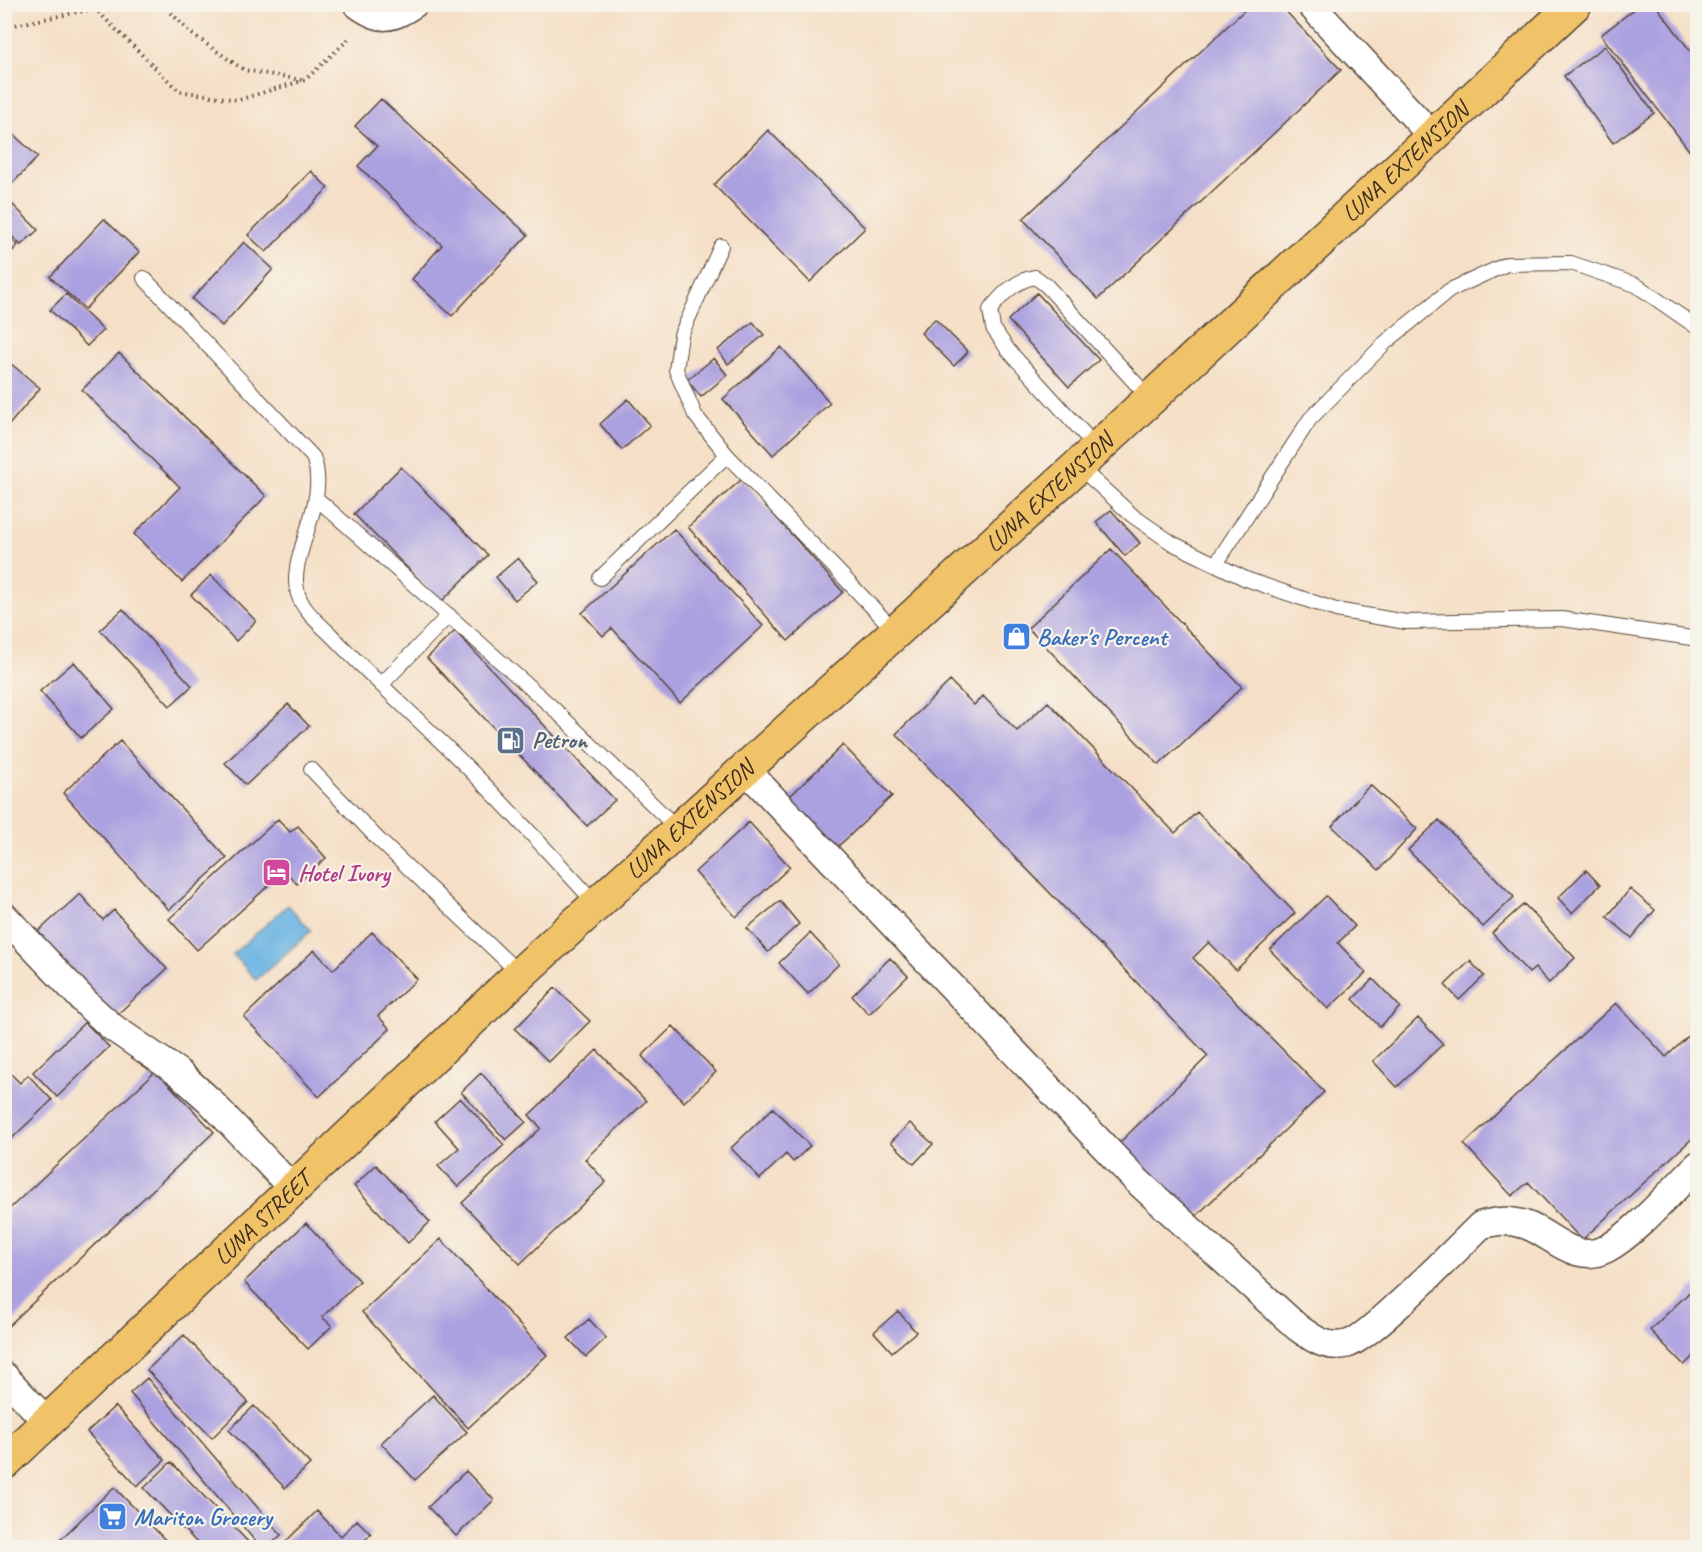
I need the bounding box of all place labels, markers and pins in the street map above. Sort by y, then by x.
shop icon: Baker's Percent [1000,621,1032,653]
place label: Baker's Percent [1037,622,1170,652]
fuel station icon: Petron [495,724,527,756]
place label: Petron [532,725,589,755]
hotel icon: Hotel Ivory [261,857,293,889]
place label: Hotel Ivory [298,858,392,888]
supermarket icon: Mariton Grocery [97,1501,129,1533]
place label: Mariton Grocery [134,1502,274,1532]

